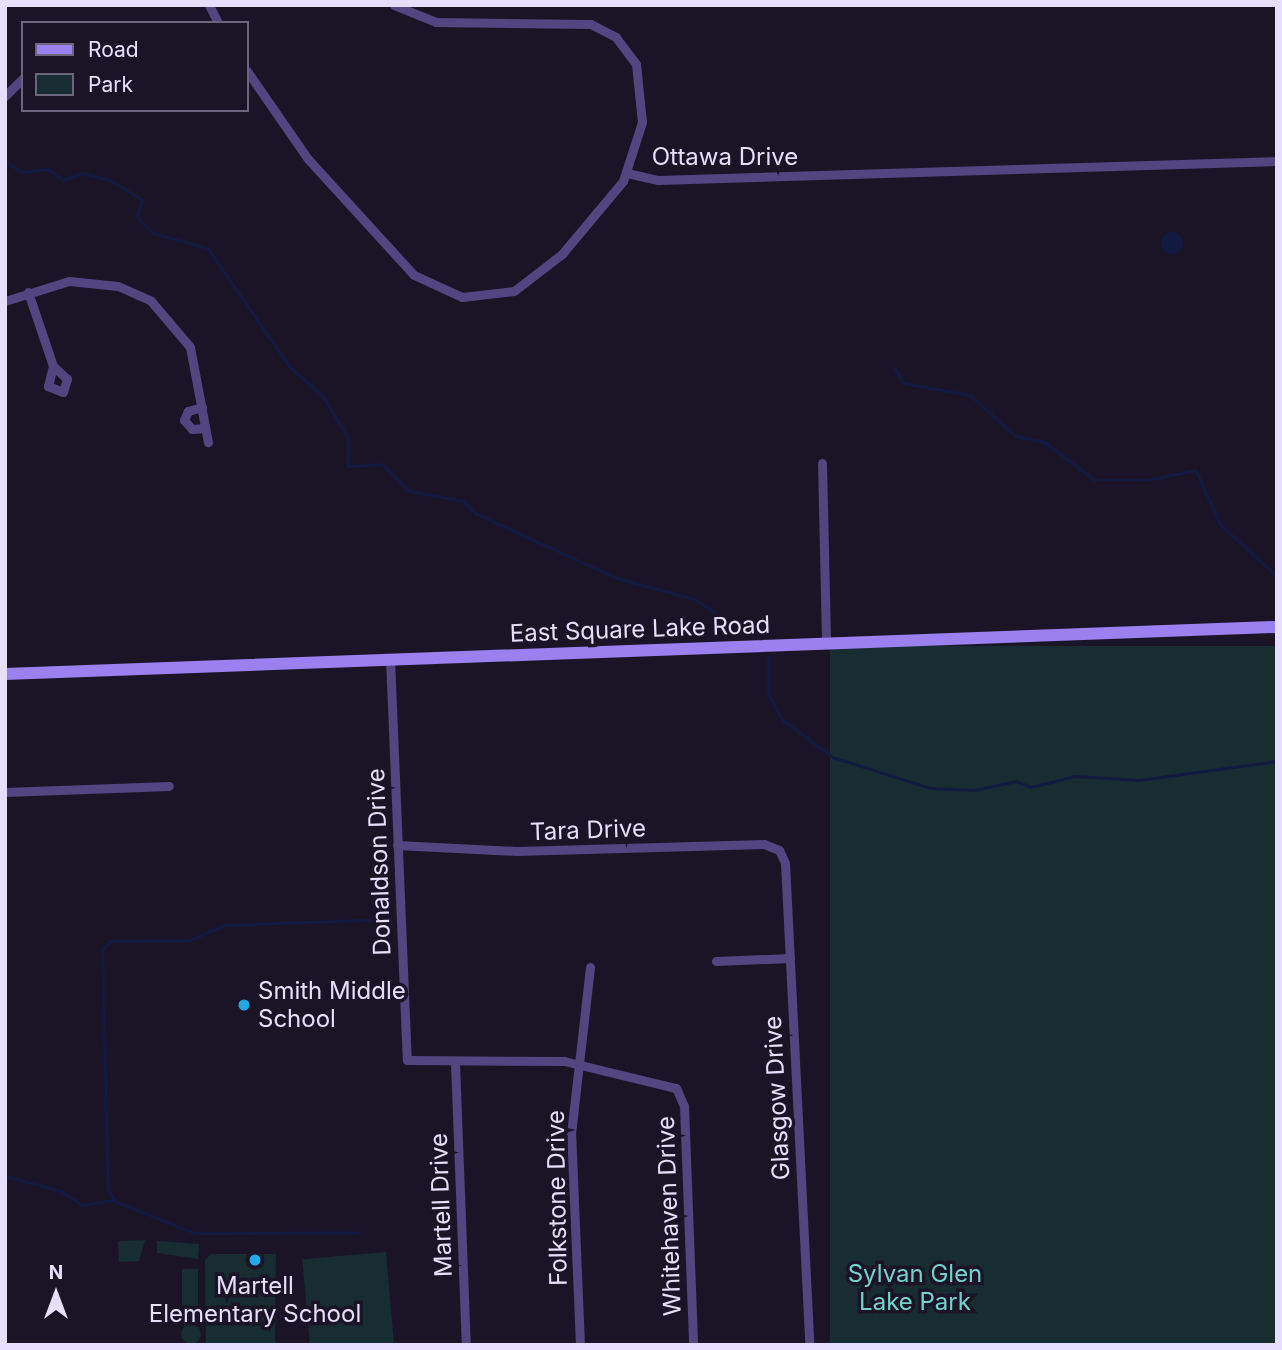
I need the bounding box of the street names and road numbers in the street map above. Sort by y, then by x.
street label: Ottawa Drive [652,143,798,171]
street label: East Square Lake Road [509,610,771,648]
street label: Donaldson Drive [361,768,397,956]
street label: Tara Drive [530,814,646,846]
street label: Glasgow Drive [758,1015,796,1181]
street label: Folkstone Drive [541,1110,573,1286]
street label: Whitehaven Drive [651,1116,687,1316]
street label: Martell Drive [424,1132,458,1278]

